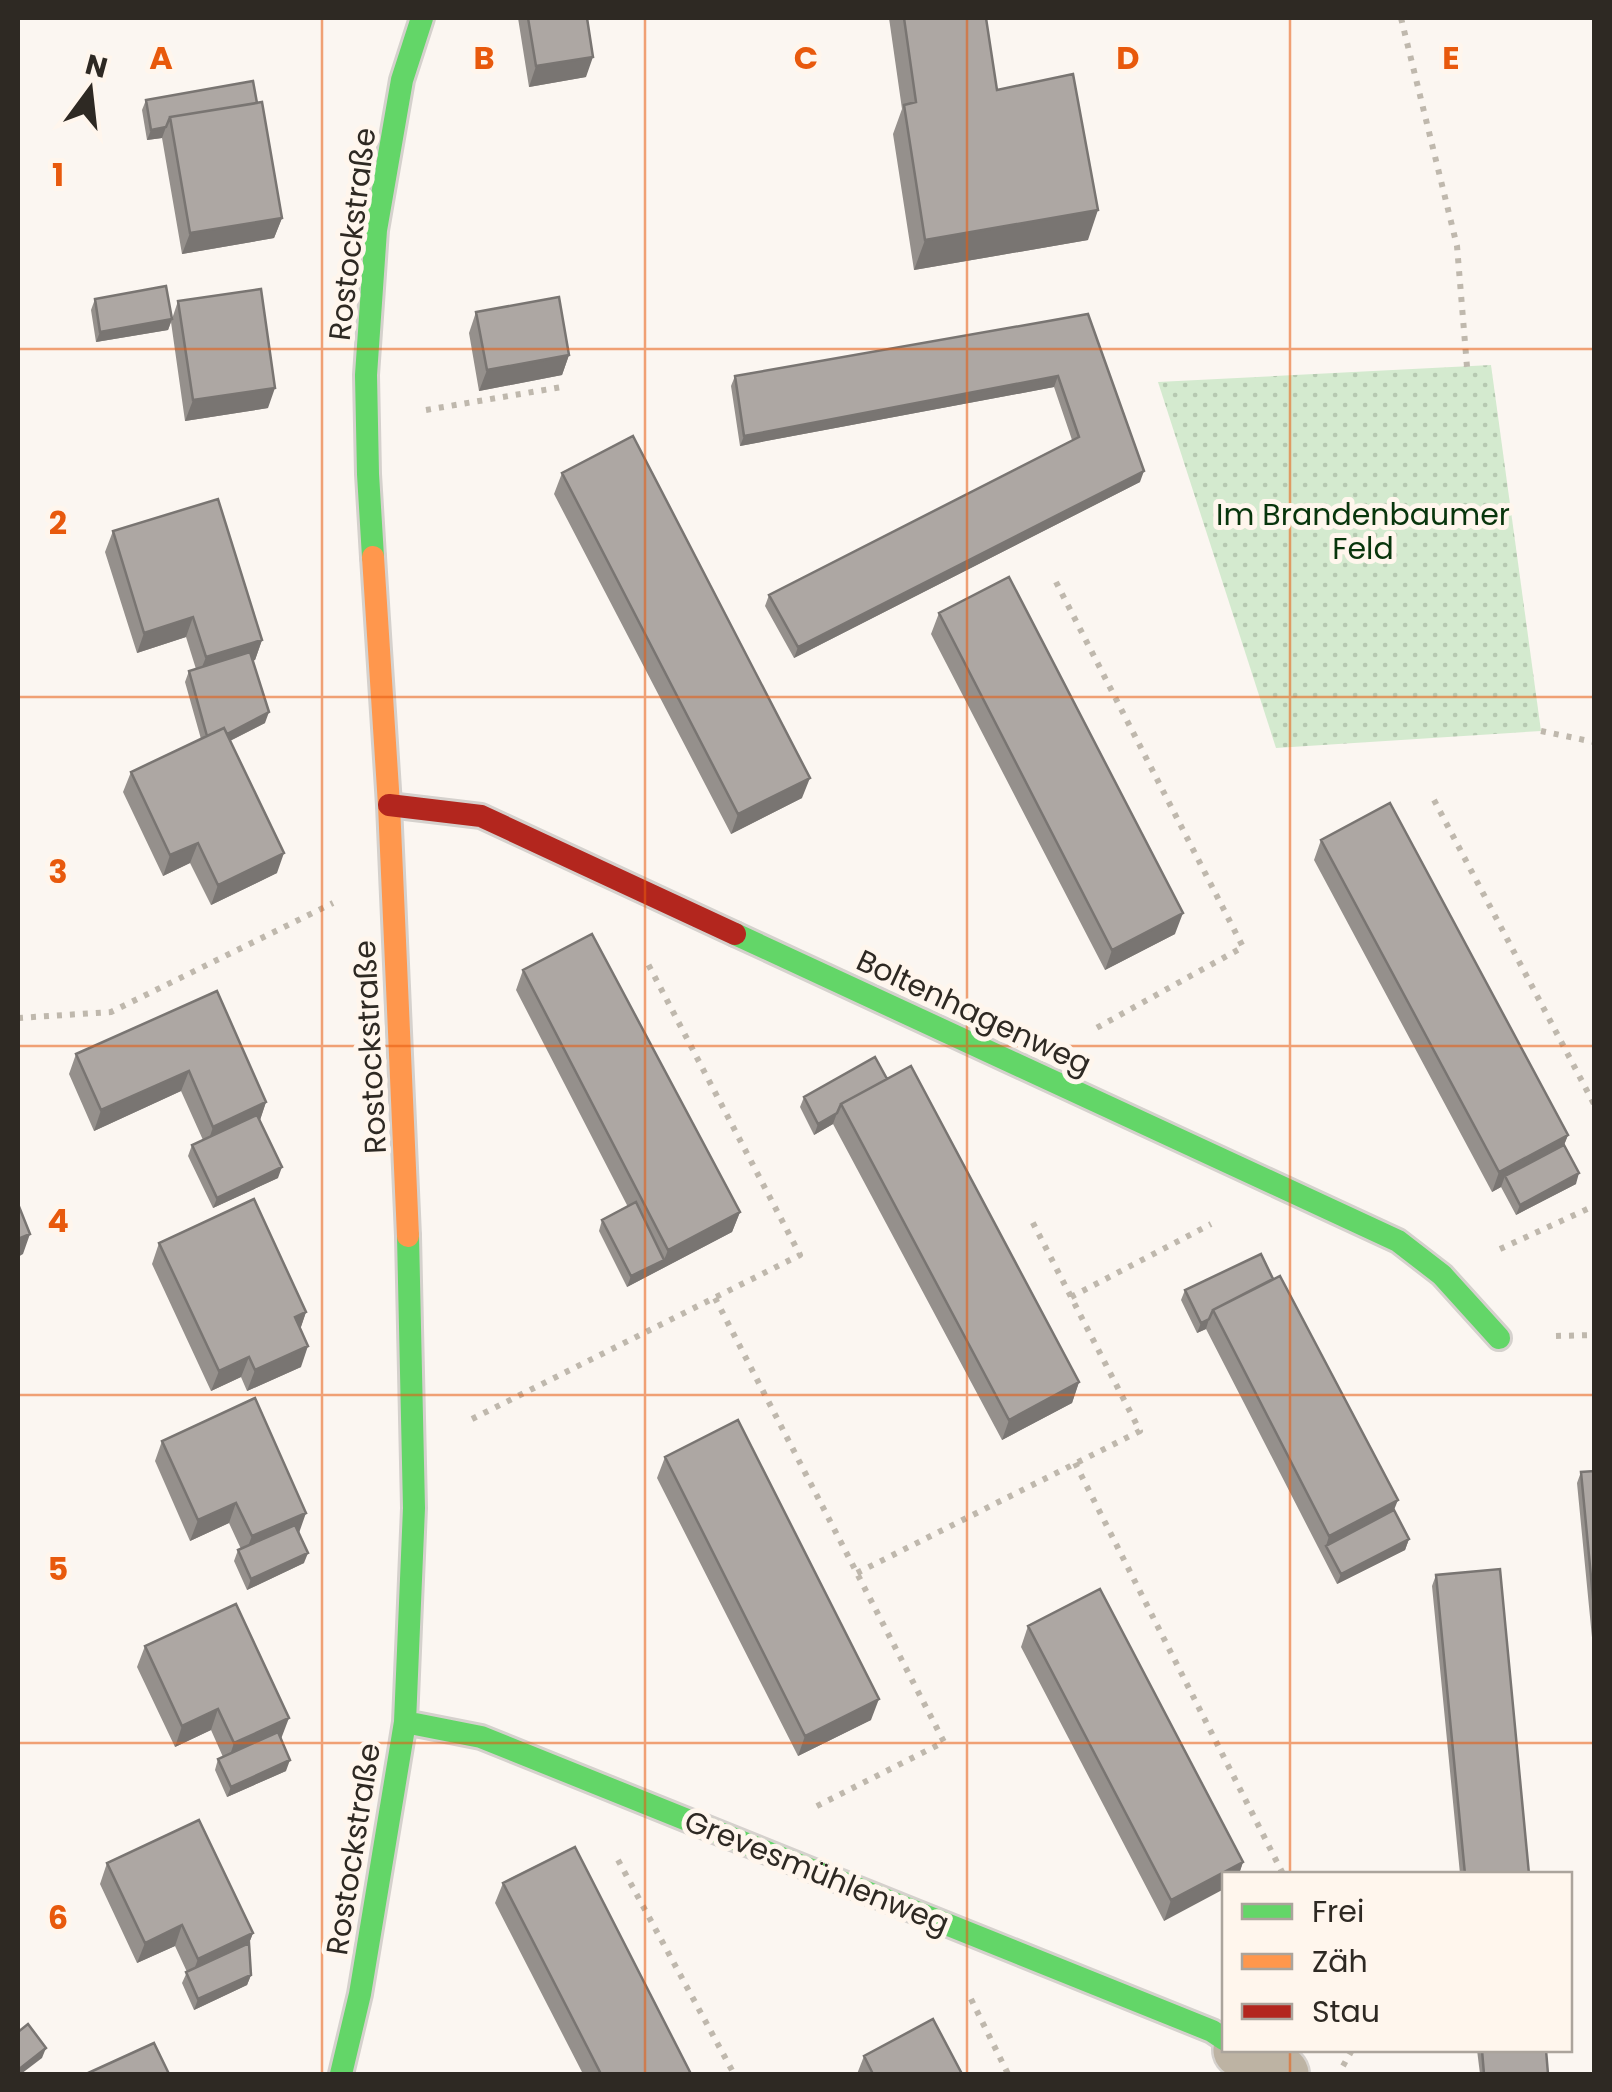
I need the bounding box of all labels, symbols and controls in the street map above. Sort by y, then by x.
text: A [149,35,173,80]
text: B [473,35,495,80]
text: C [794,35,818,80]
text: D [1116,35,1140,80]
text: E [1442,35,1460,80]
north arrow [40,40,140,140]
text: N [81,45,112,88]
street label: Rostockstraße [318,125,386,343]
text: 1 [52,152,64,197]
park label: Im Brandenbaumer Feld [1216,493,1510,570]
text: 2 [49,500,67,545]
text: 3 [48,849,68,894]
street label: Rostockstraße [343,939,397,1155]
street label: Boltenhagenweg [849,939,1099,1085]
text: 4 [47,1198,69,1243]
text: 5 [48,1546,68,1591]
street label: Rostockstraße [315,1740,391,1958]
street label: Grevesmühlenweg [678,1799,956,1945]
legend [1222,1872,1572,2052]
text: Frei [1312,1890,1364,1933]
text: 6 [48,1895,68,1940]
text: Zäh [1312,1940,1368,1983]
text: Stau [1312,1990,1380,2033]

